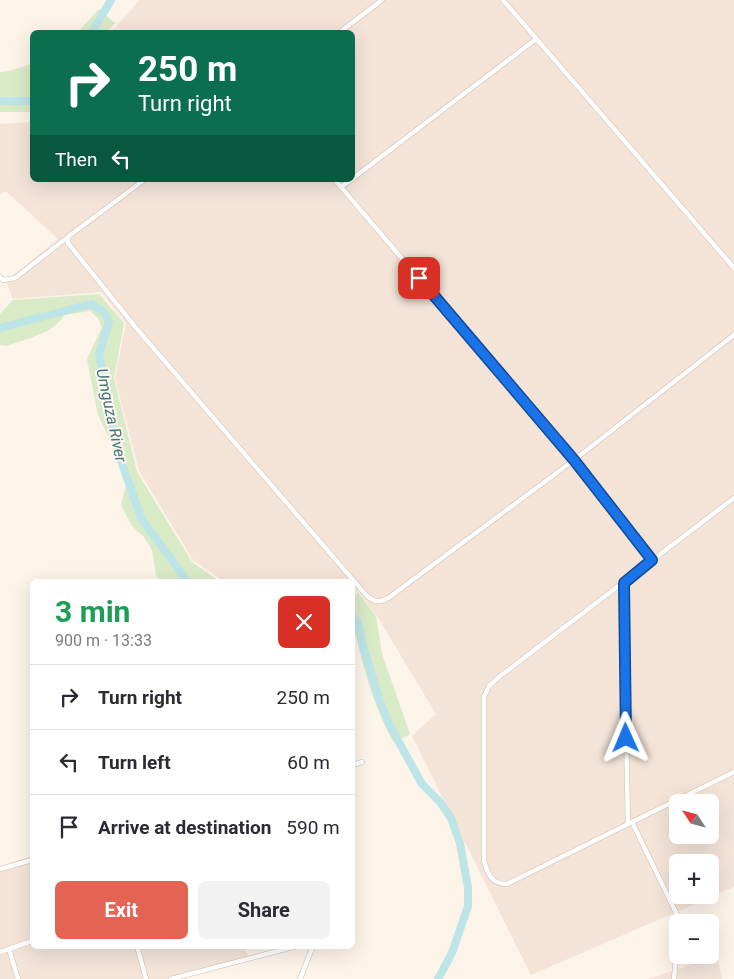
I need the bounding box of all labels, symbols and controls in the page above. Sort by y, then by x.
text: 250 m [138,49,237,90]
icon: right [55,50,120,115]
text: Turn right [138,91,232,116]
icon: left [107,145,135,173]
text: Then [55,148,97,171]
pin [398,257,440,299]
icon: arrive [405,264,433,292]
water label: Umguza River [92,367,131,464]
text: 3 min [55,594,130,629]
button: close [278,596,330,648]
text: 900 m · 13:33 [55,631,152,650]
icon: right [55,683,83,711]
text: Turn right [98,686,182,709]
text: 250 m [277,686,330,709]
position arrow [599,711,651,763]
icon: left [55,748,83,776]
text: Turn left [98,751,171,774]
text: 60 m [287,751,330,774]
north arrow [669,794,719,844]
map controls [669,794,719,964]
icon: arrive [55,813,83,841]
text: Arrive at destination [98,816,271,839]
text: 590 m [286,816,340,839]
button: + [669,854,719,904]
button: Exit [55,881,188,939]
button: Share [198,881,330,939]
button: − [669,914,719,964]

